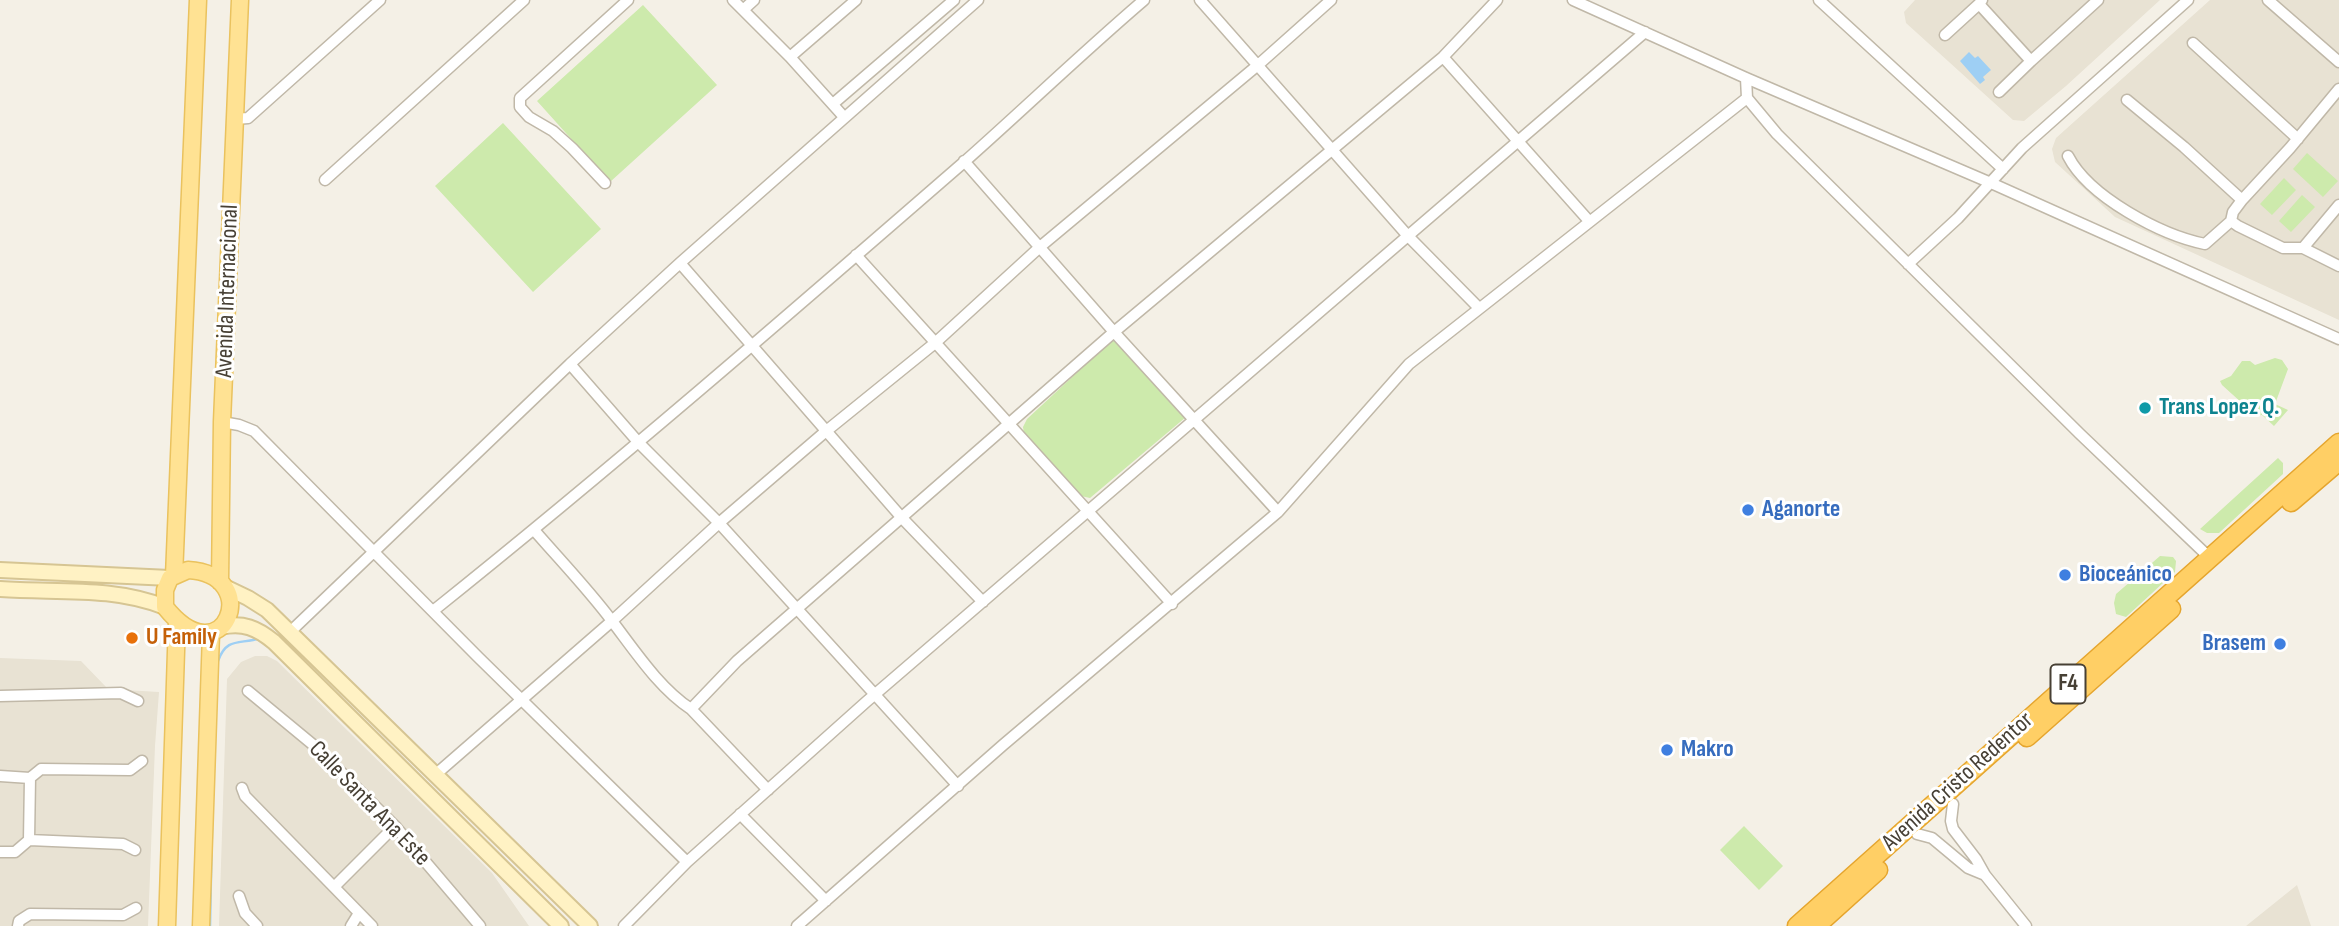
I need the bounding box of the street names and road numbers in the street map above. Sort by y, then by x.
street label: Avenida Internacional [211,204,245,378]
road number: F4 [2050,664,2086,704]
street label: Avenida Cristo Redentor [1876,707,2040,857]
street label: Calle Santa Ana Este [302,736,436,872]

